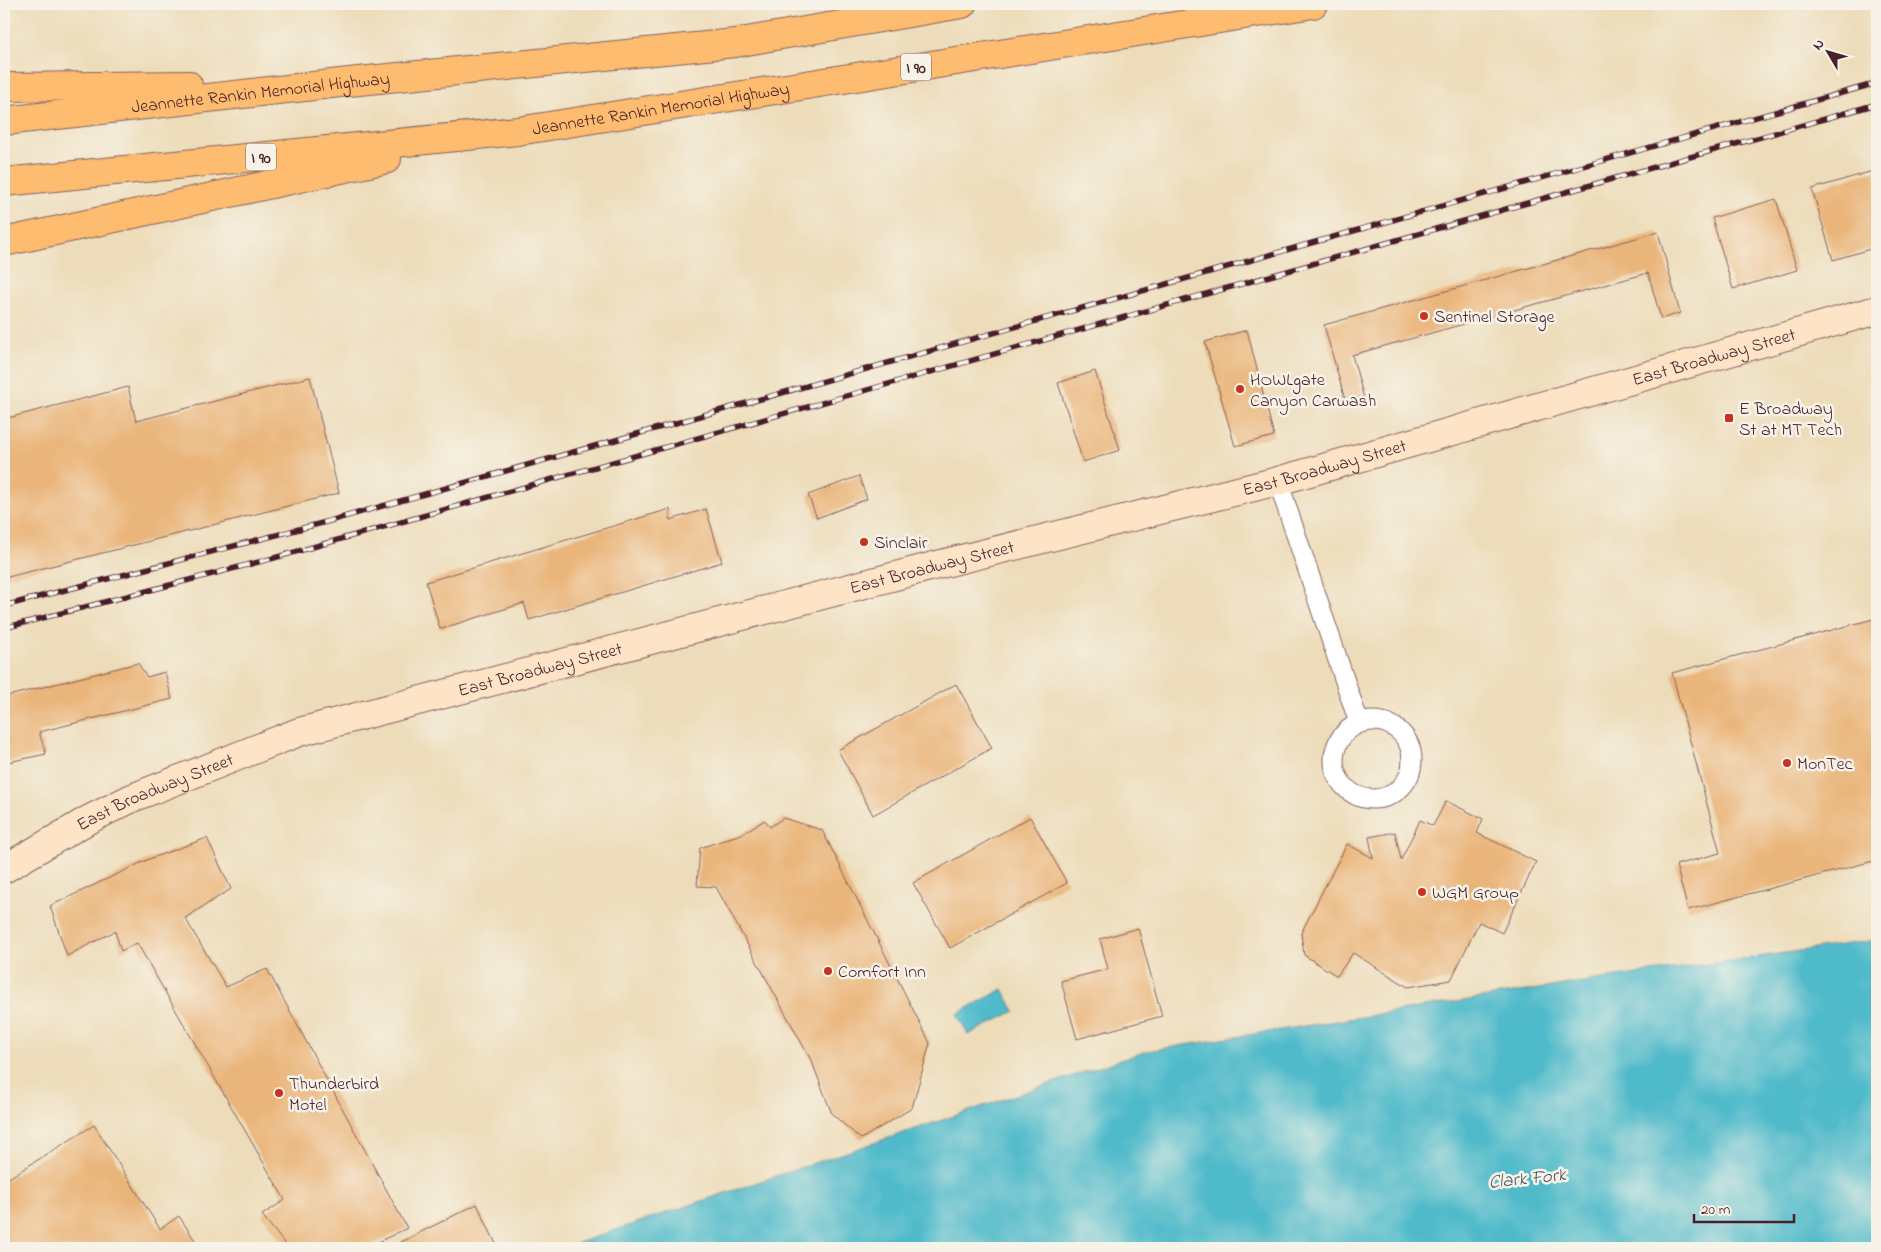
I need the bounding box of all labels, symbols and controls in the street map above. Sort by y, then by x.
north arrow [1804,28,1854,78]
text: N [1808,35,1830,55]
road number: I 90 [901,54,931,80]
street label: Jeannette Rankin Memorial Highway [130,67,391,122]
street label: Jeannette Rankin Memorial Highway [531,77,791,144]
road number: I 90 [246,144,276,170]
place label: Sentinel Storage [1434,305,1556,332]
marker: Sentinel Storage [1418,310,1430,322]
street label: East Broadway Street [1630,323,1799,394]
place label: HOWLgate Canyon Carwash [1250,368,1376,415]
marker: HOWLgate Canyon Carwash [1234,383,1246,395]
place label: E Broadway St at MT Tech [1739,397,1842,444]
marker: E Broadway St at MT Tech [1723,412,1735,424]
street label: East Broadway Street [1240,434,1410,504]
place label: Sinclair [874,531,928,557]
street label: East Broadway Street [847,535,1017,602]
marker: Sinclair [858,536,870,548]
street label: East Broadway Street [455,637,625,705]
street label: East Broadway Street [72,748,238,839]
place label: MonTec [1797,752,1853,778]
marker: MonTec [1781,757,1793,769]
place label: WGM Group [1432,881,1519,907]
marker: WGM Group [1416,886,1428,898]
place label: Comfort Inn [838,960,926,986]
marker: Comfort Inn [822,965,834,977]
place label: Thunderbird Motel [289,1072,379,1119]
marker: Thunderbird Motel [273,1087,285,1099]
water label: Clark Fork [1487,1162,1568,1197]
scale bar [1694,1192,1794,1224]
text: 20 m [1701,1199,1731,1221]

